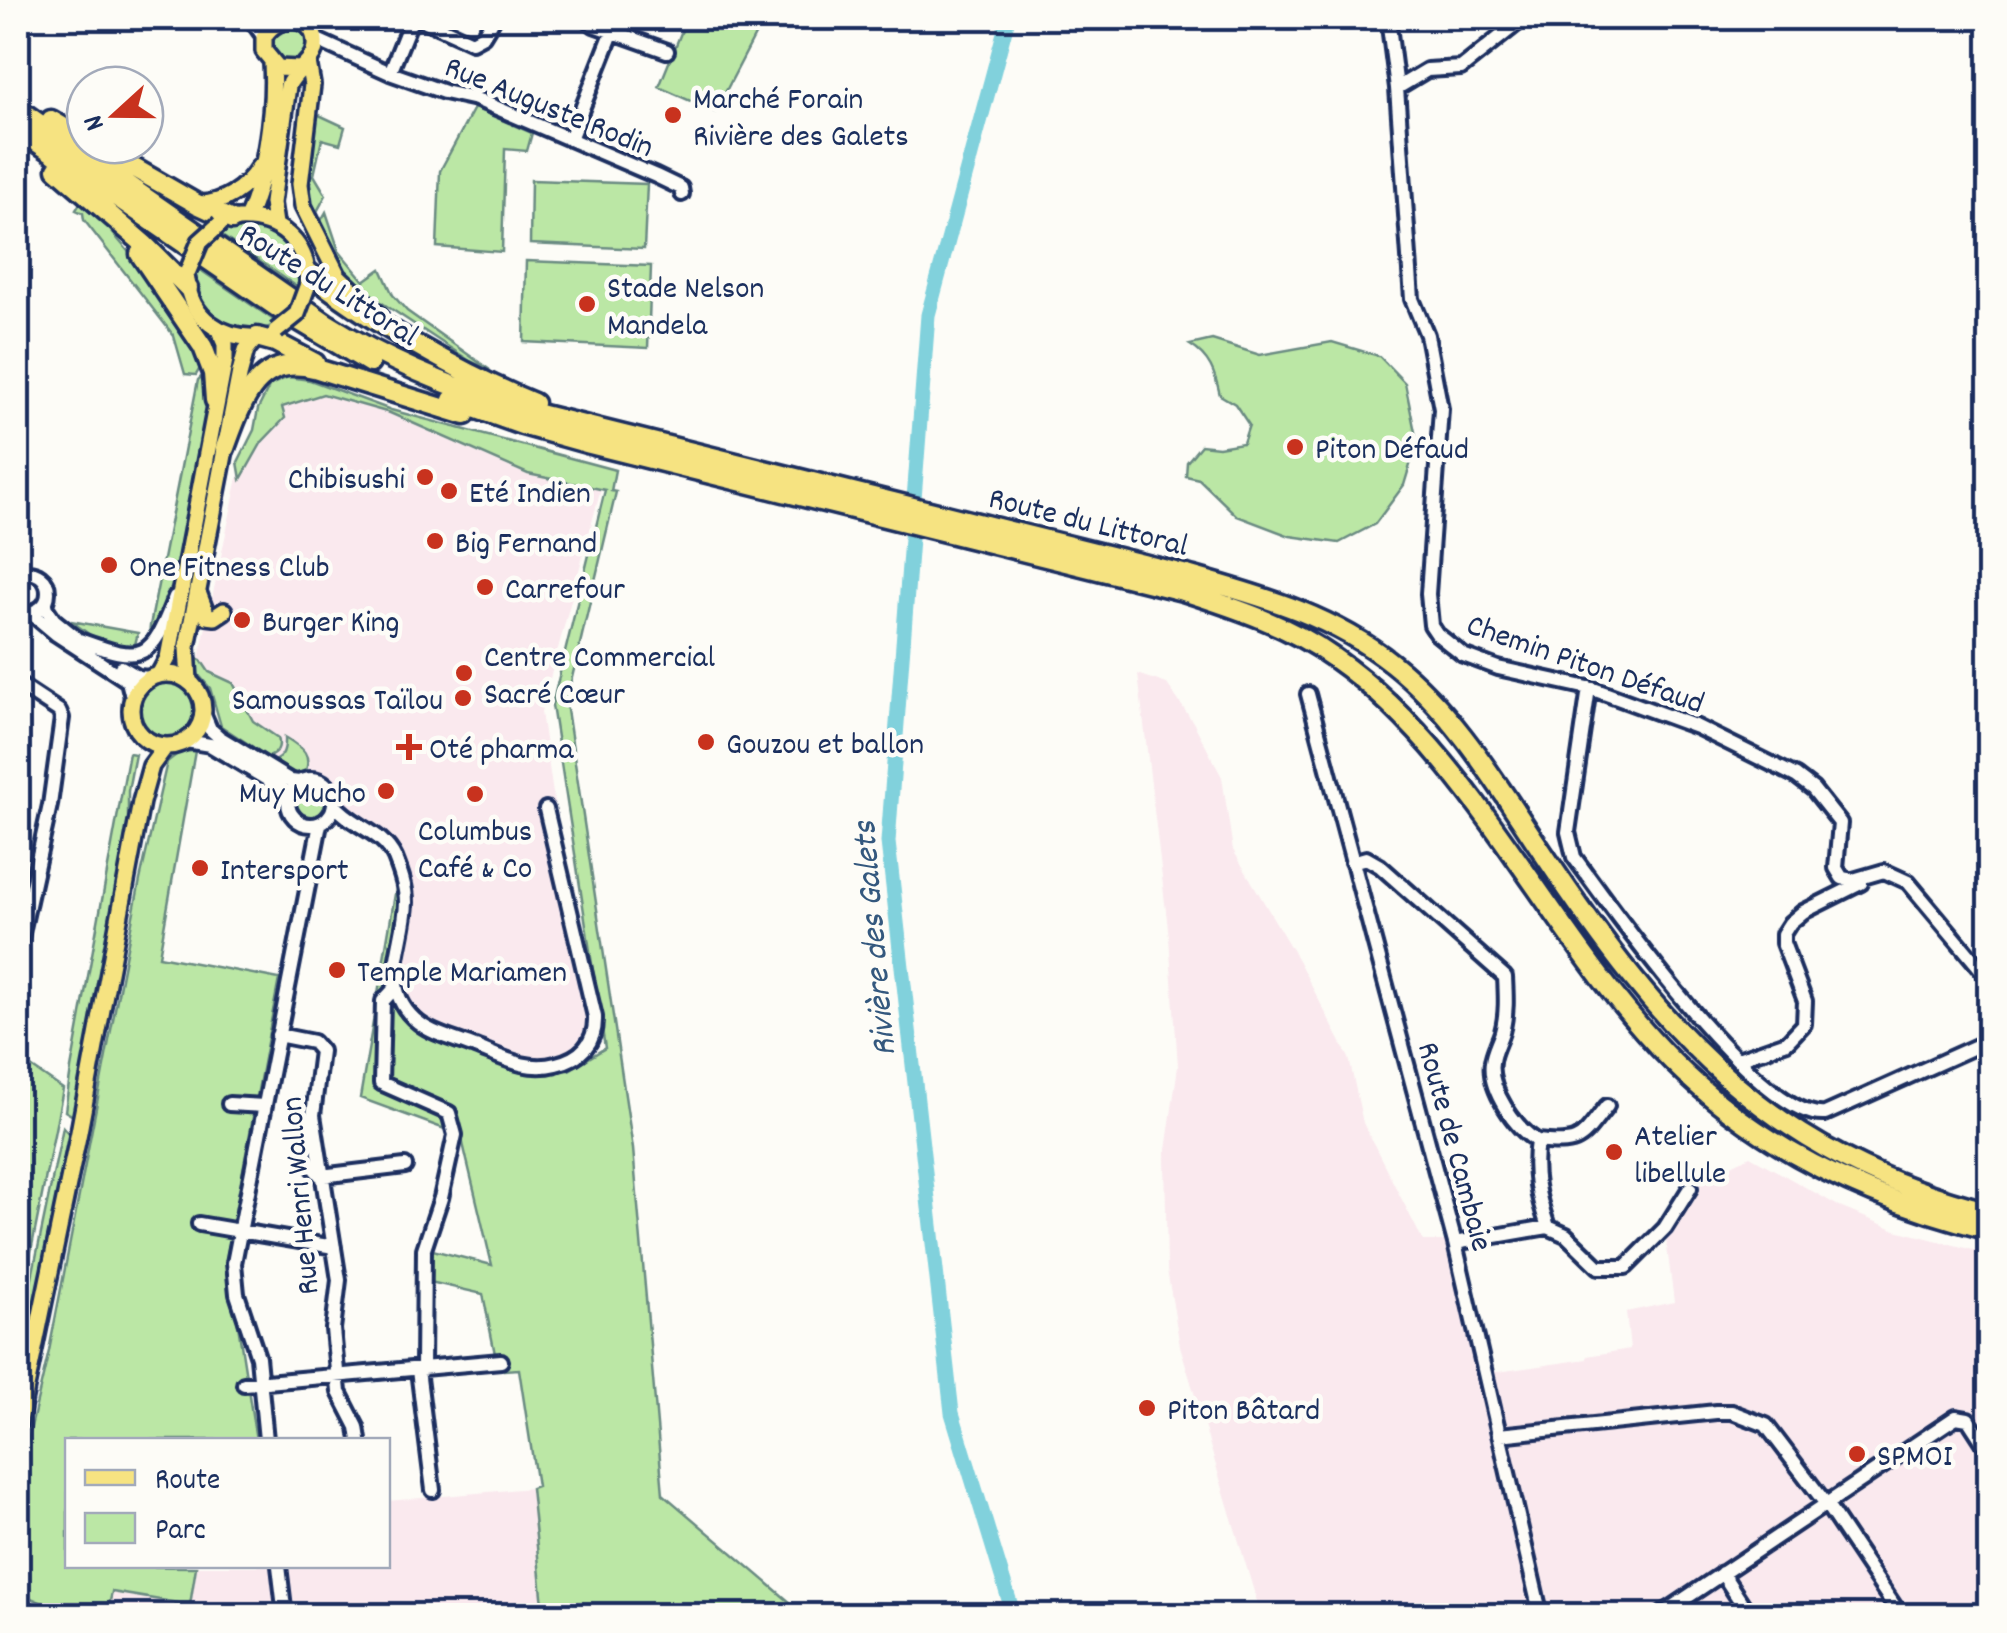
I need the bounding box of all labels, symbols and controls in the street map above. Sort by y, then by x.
street label: Rue Auguste Rodin [437,47,660,173]
north arrow [65,65,165,165]
place label: Marché Forain Rivière des Galets [693,79,909,162]
marker: Marché Forain Rivière des Galets [662,104,684,126]
text: N [75,109,117,136]
street label: Route du Littoral [229,214,426,361]
place label: Stade Nelson Mandela [607,268,764,351]
marker: Stade Nelson Mandela [576,293,598,315]
place label: Piton Défaud [1315,429,1469,475]
marker: Piton Défaud [1284,436,1306,458]
place label: Chibisushi [288,459,405,505]
marker: Chibisushi [414,466,436,488]
place label: Eté Indien [469,473,591,519]
street label: Route du Littoral [983,478,1193,572]
marker: Eté Indien [438,480,460,502]
place label: Big Fernand [455,523,597,569]
marker: Big Fernand [424,530,446,552]
place label: One Fitness Club [129,547,330,593]
marker: One Fitness Club [98,554,120,576]
place label: Carrefour [505,569,625,615]
marker: Carrefour [474,576,496,598]
place label: Burger King [262,602,400,648]
street label: Chemin Piton Défaud [1459,605,1709,729]
marker: Burger King [231,609,253,631]
place label: Centre Commercial Sacré Cœur [484,637,715,720]
marker: Centre Commercial Sacré Cœur [453,662,475,684]
place label: Samoussas Taïlou [232,680,443,726]
marker: Samoussas Taïlou [452,687,474,709]
place label: Gouzou et ballon [726,724,924,770]
place label: Oté pharma [429,729,575,775]
marker: Gouzou et ballon [695,731,717,753]
marker: Oté pharma [398,736,420,758]
place label: Muy Mucho [239,773,366,819]
marker: Muy Mucho [375,780,397,802]
marker: Columbus Café & Co [464,783,486,805]
place label: Columbus Café & Co [418,811,532,894]
water label: Rivière des Galets [842,818,912,1058]
place label: Intersport [220,850,349,896]
marker: Intersport [189,857,211,879]
place label: Temple Mariamen [357,952,567,998]
marker: Temple Mariamen [326,959,348,981]
street label: Route de Cambaie [1402,1038,1502,1257]
street label: Rue Henri Wallon [271,1095,335,1297]
place label: Atelier libellule [1634,1116,1726,1199]
marker: Atelier libellule [1603,1141,1625,1163]
place label: Piton Bâtard [1167,1390,1320,1436]
marker: Piton Bâtard [1136,1397,1158,1419]
place label: SPMOI [1877,1436,1953,1482]
legend [65,1438,390,1568]
marker: SPMOI [1846,1443,1868,1465]
text: Route [155,1461,220,1504]
text: Parc [155,1511,206,1554]

